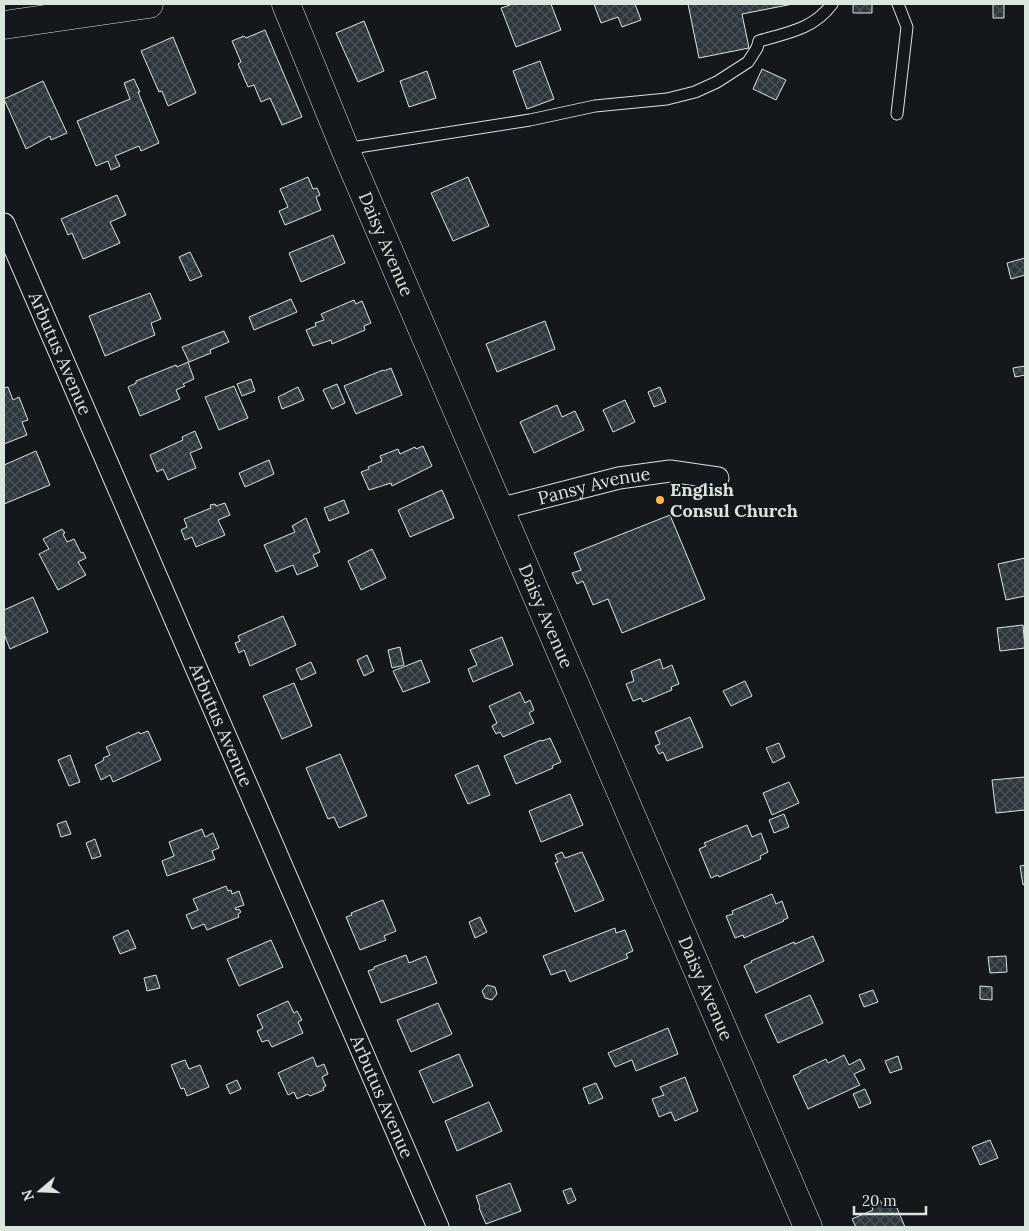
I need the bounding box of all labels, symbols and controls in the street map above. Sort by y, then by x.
street label: Daisy Avenue [354,188,419,300]
street label: Arbutus Avenue [23,287,97,419]
street label: Pansy Avenue [535,462,652,509]
place label: English Consul Church [670,478,798,522]
marker: English Consul Church [654,494,666,506]
street label: Daisy Avenue [514,560,579,672]
street label: Arbutus Avenue [184,659,258,790]
street label: Daisy Avenue [673,932,739,1044]
street label: Arbutus Avenue [345,1030,419,1162]
north arrow [15,1166,65,1216]
scale bar [854,1184,926,1216]
text: N [17,1187,38,1203]
text: 20 m [862,1191,897,1210]

